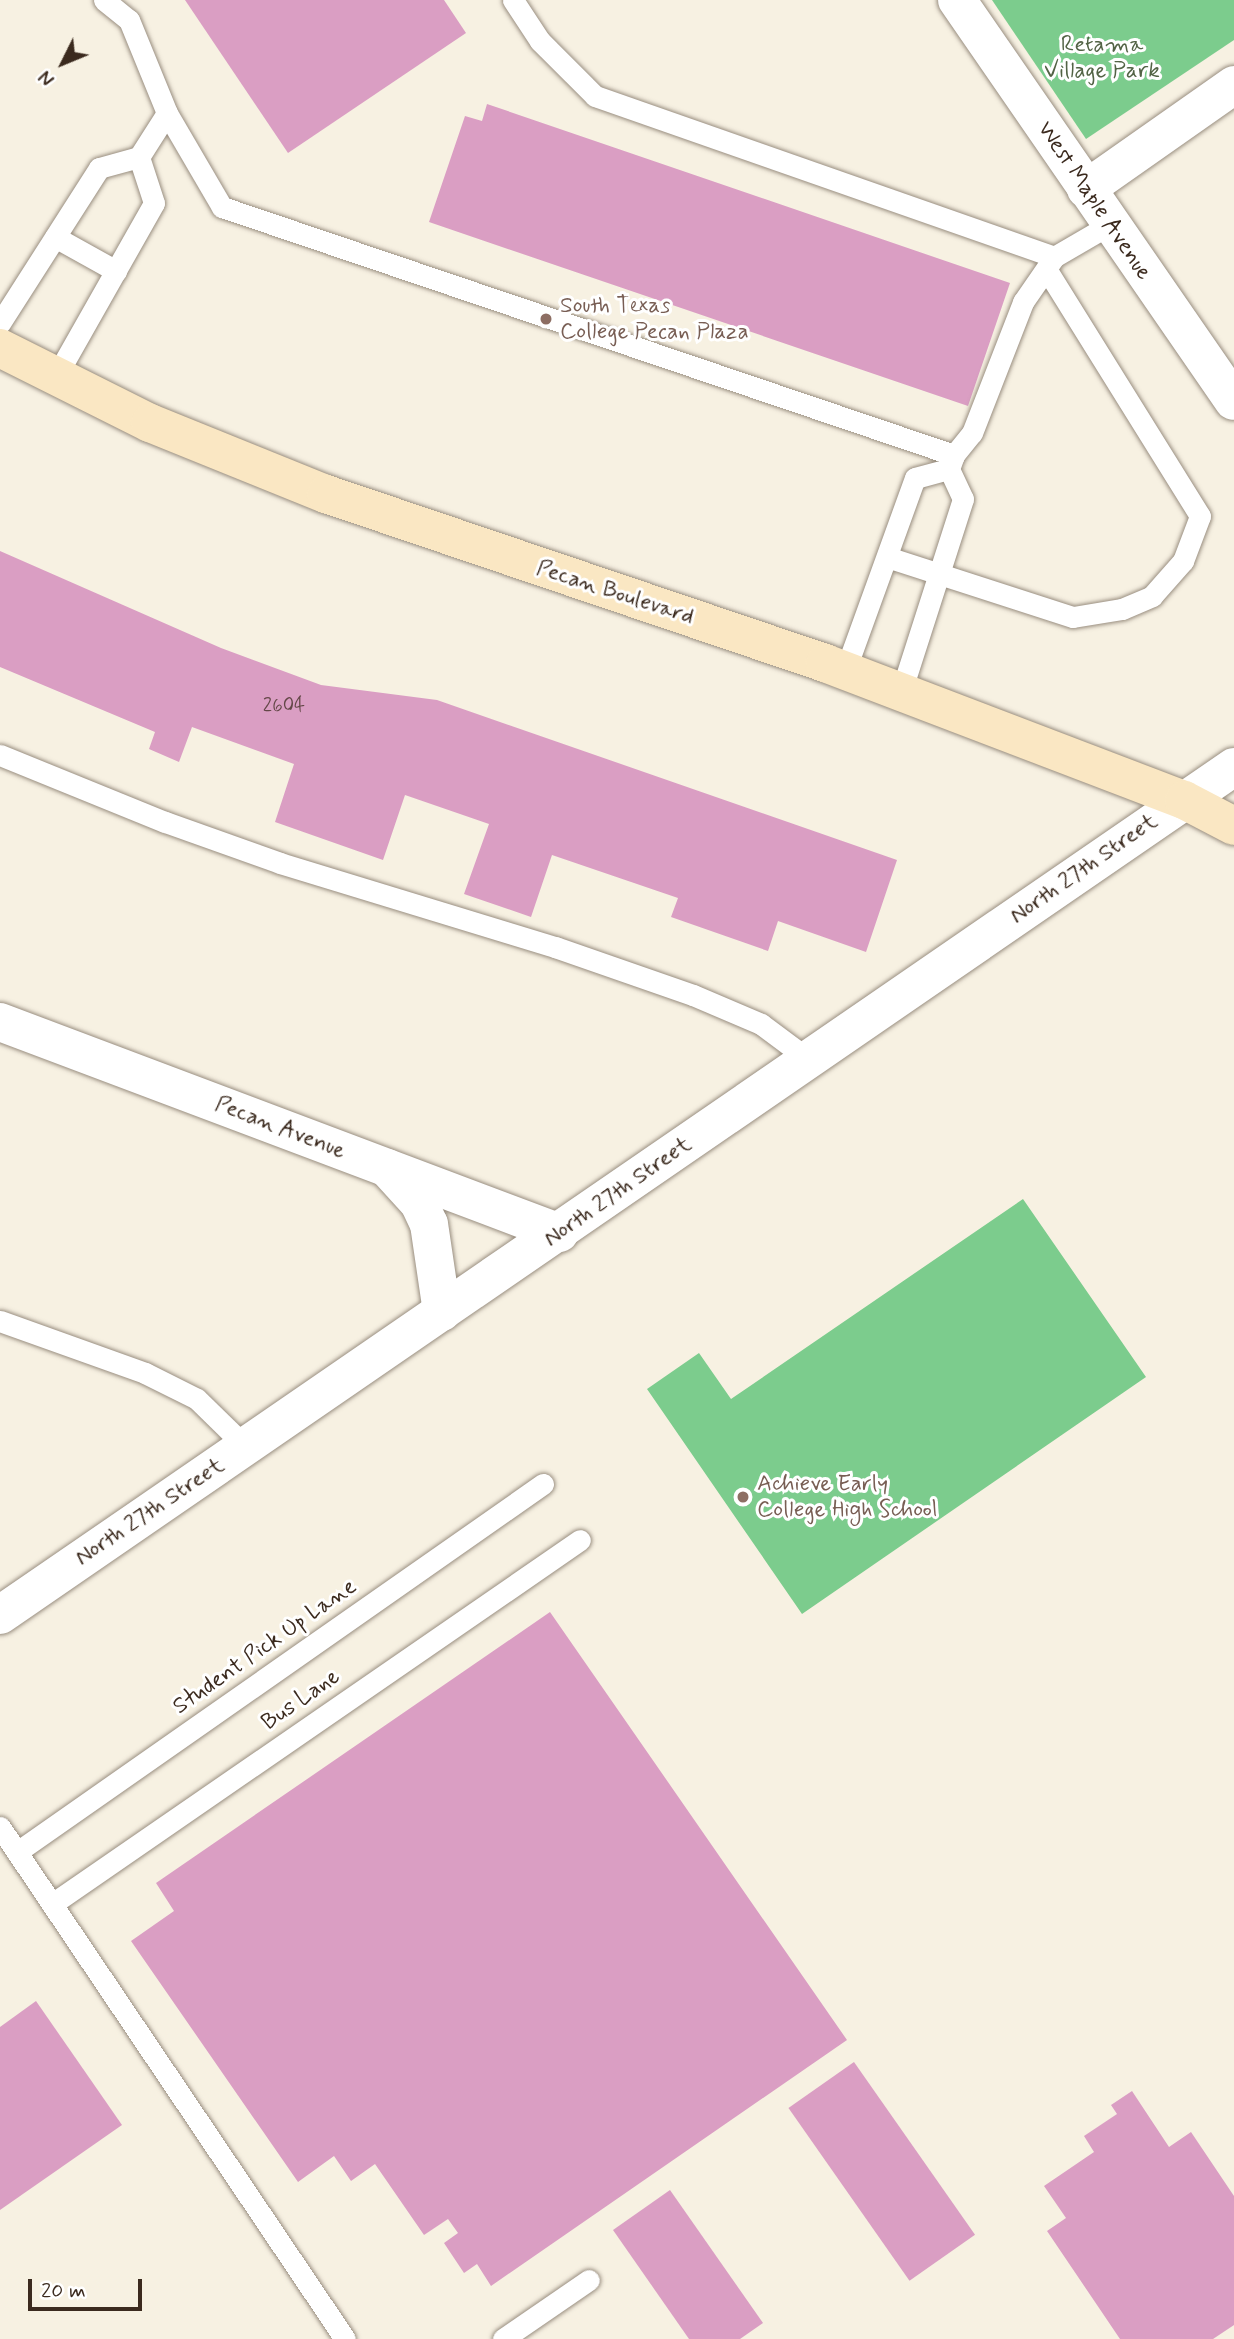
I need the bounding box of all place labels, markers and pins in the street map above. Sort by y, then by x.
place label: South Texas College Pecan Plaza [560,292,758,346]
marker: South Texas College Pecan Plaza [538,311,554,327]
place label: Achieve Early College High School [757,1470,939,1524]
marker: Achieve Early College High School [735,1489,751,1505]

